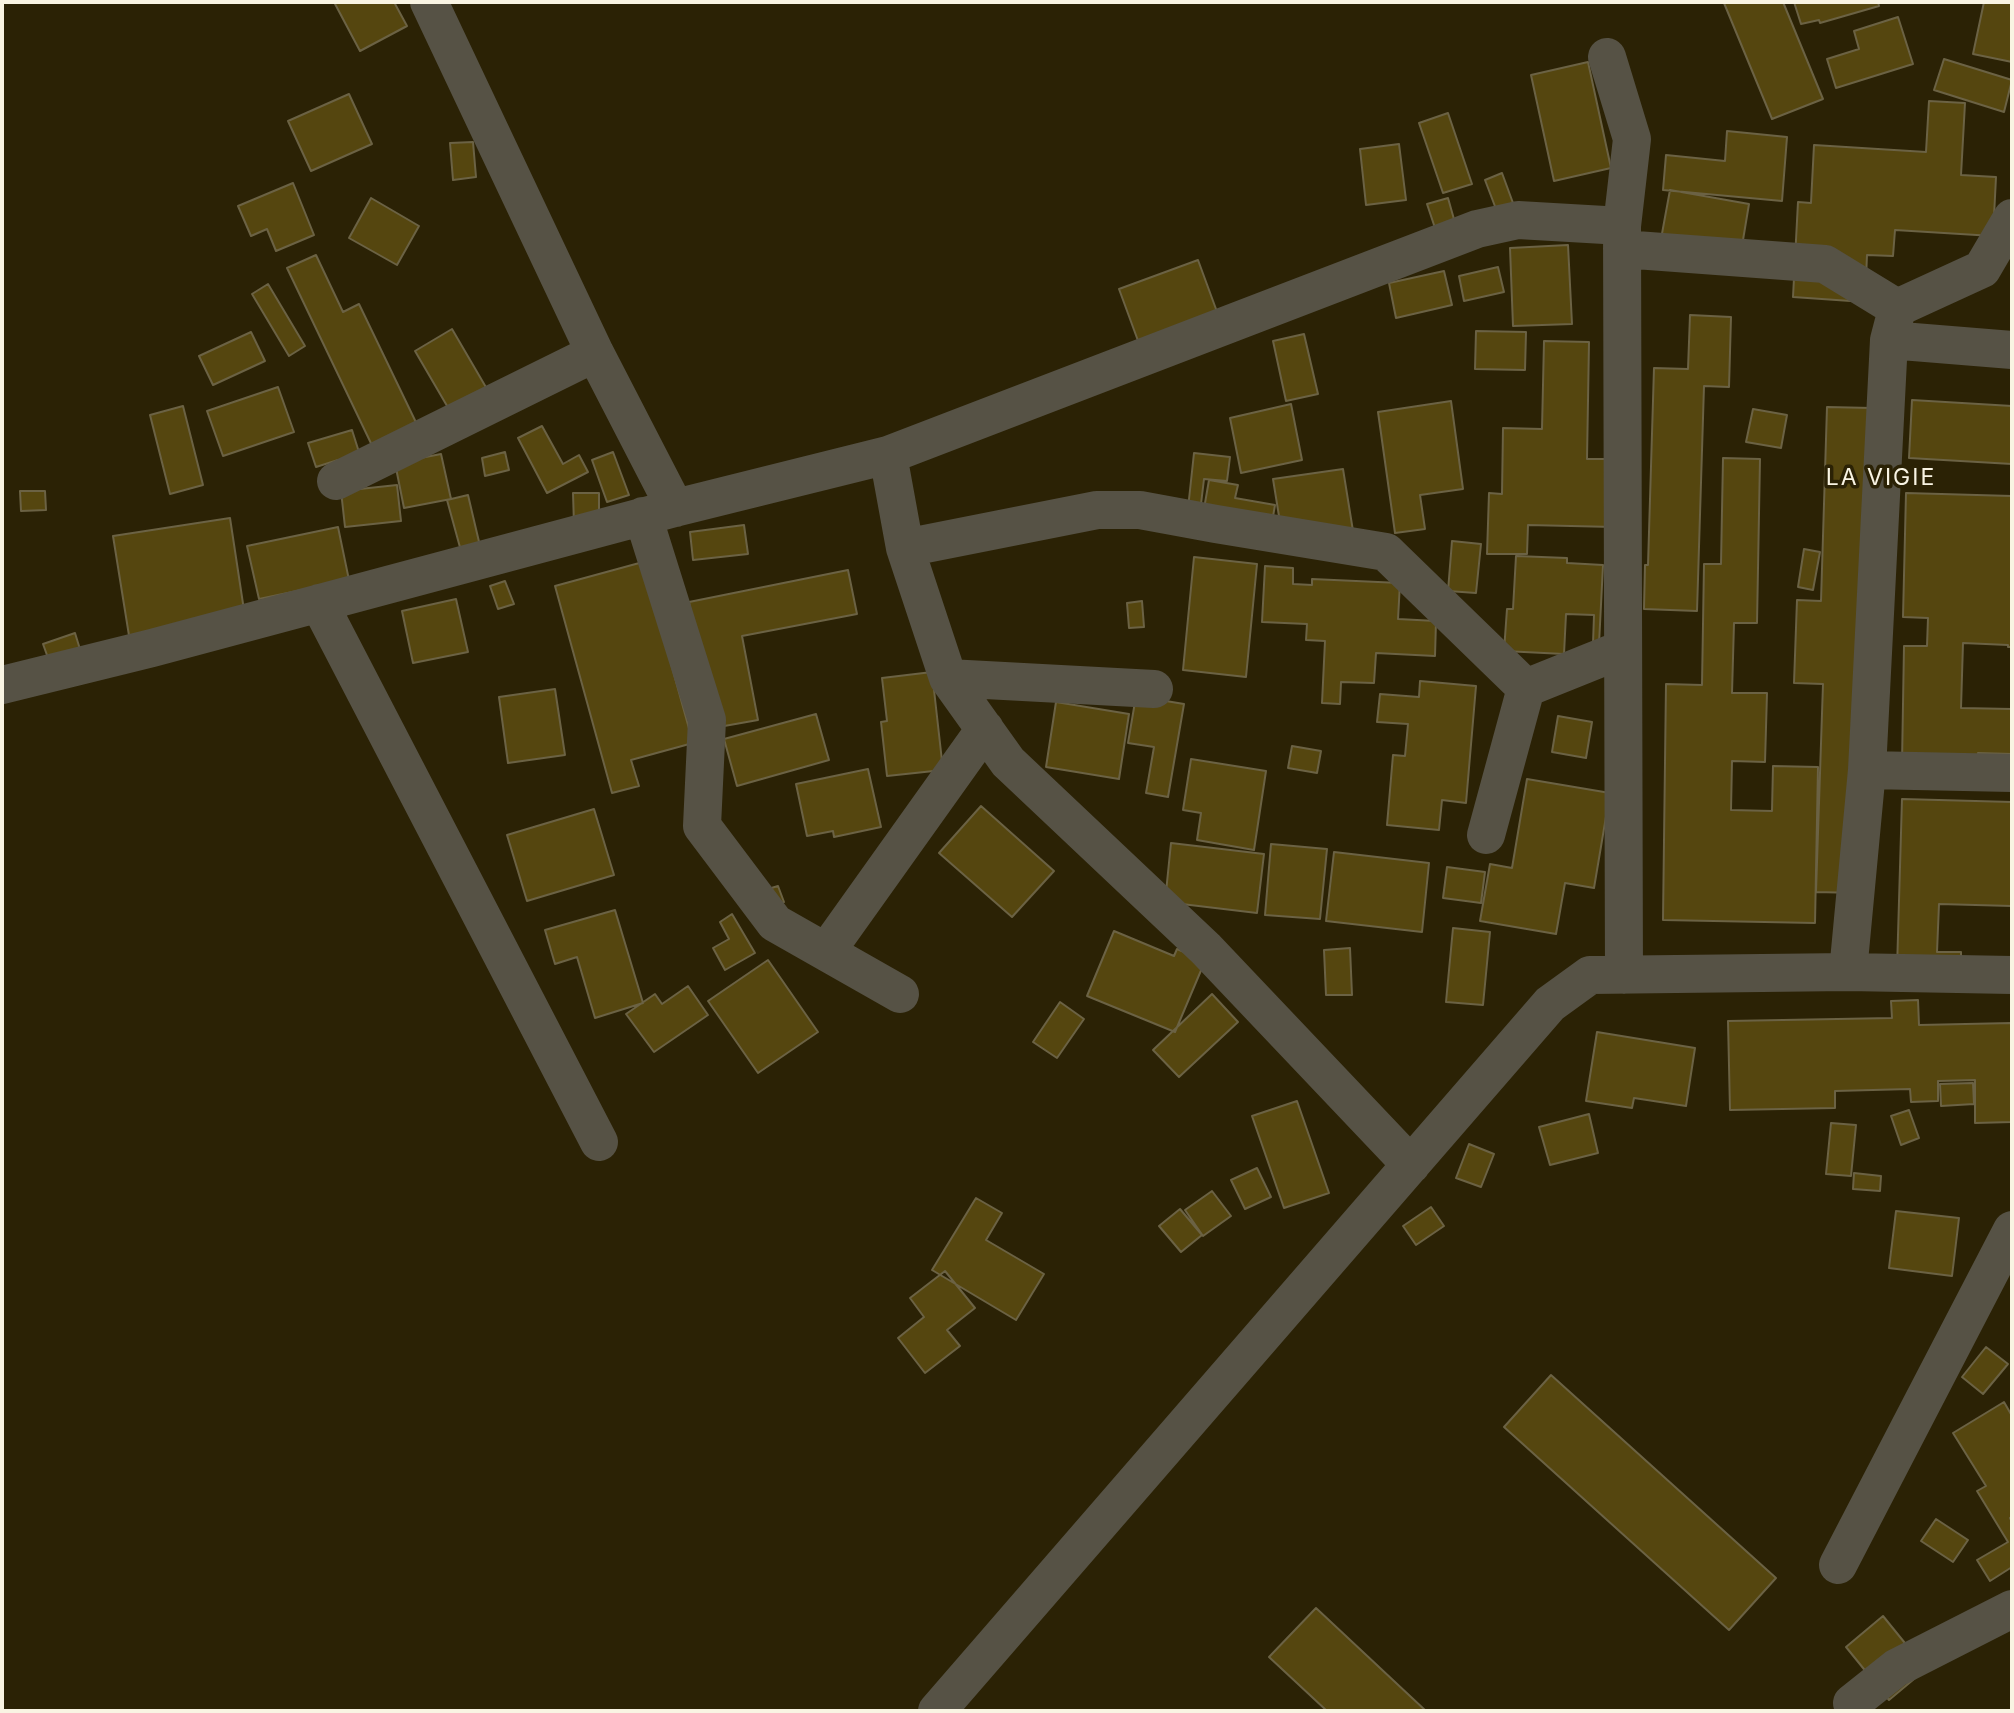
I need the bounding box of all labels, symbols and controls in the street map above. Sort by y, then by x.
district label: LA VIGIE [1827,464,1935,492]

